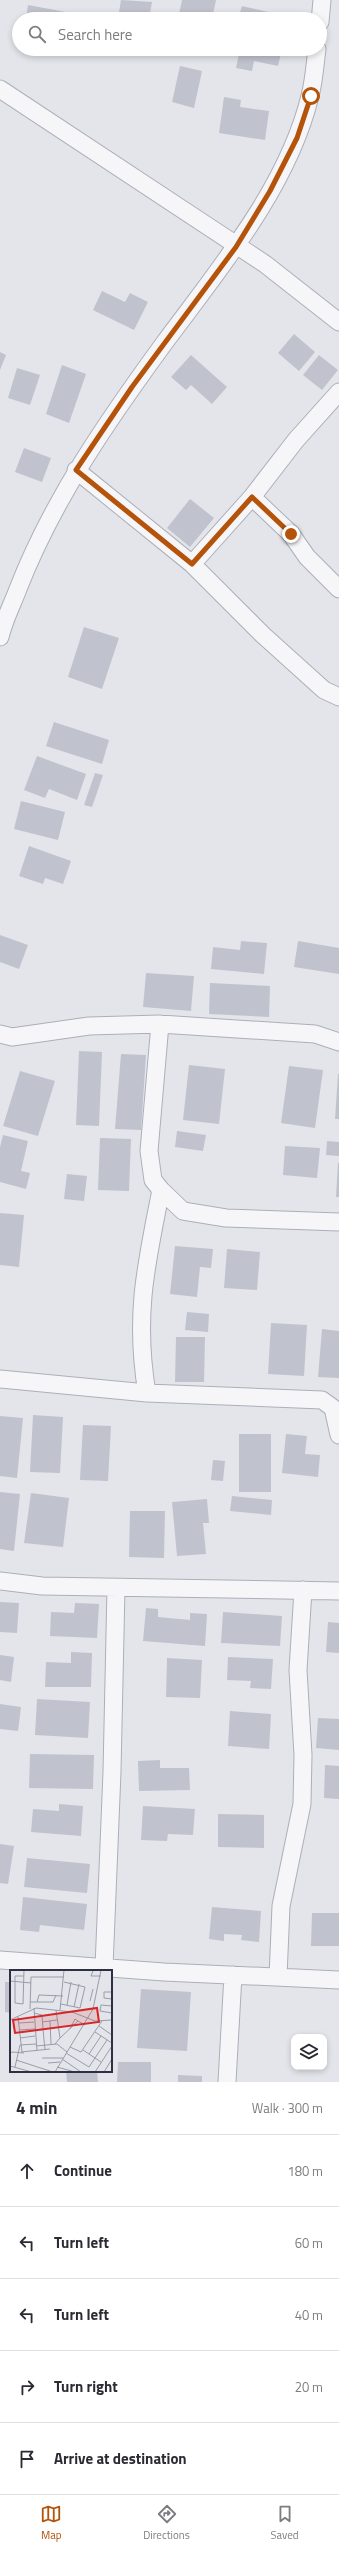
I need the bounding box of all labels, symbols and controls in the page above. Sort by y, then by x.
search box [12,12,327,56]
icon: search [26,23,48,45]
text: Search here [58,23,132,46]
route start [302,87,320,105]
route end [282,525,300,543]
inset map [10,1970,112,2072]
map controls [291,2034,327,2070]
button: layers [291,2034,327,2070]
text: 4 min [16,2095,57,2121]
text: Walk · 300 m [252,2098,323,2118]
text: Continue [54,2159,112,2182]
icon: ahead [16,2160,38,2182]
text: 180 m [287,2161,323,2181]
text: Turn left [54,2231,109,2254]
icon: left [16,2232,38,2254]
text: 60 m [295,2233,323,2253]
text: Turn left [54,2303,109,2326]
icon: left [16,2304,38,2326]
text: 40 m [295,2305,323,2325]
text: Turn right [54,2375,118,2398]
icon: right [16,2376,38,2398]
text: 20 m [295,2377,323,2397]
text: Arrive at destination [54,2447,187,2470]
icon: arrive [16,2448,38,2470]
tab: Map [40,2503,62,2543]
tab: Directions [143,2503,190,2543]
tab: Saved [271,2503,299,2543]

